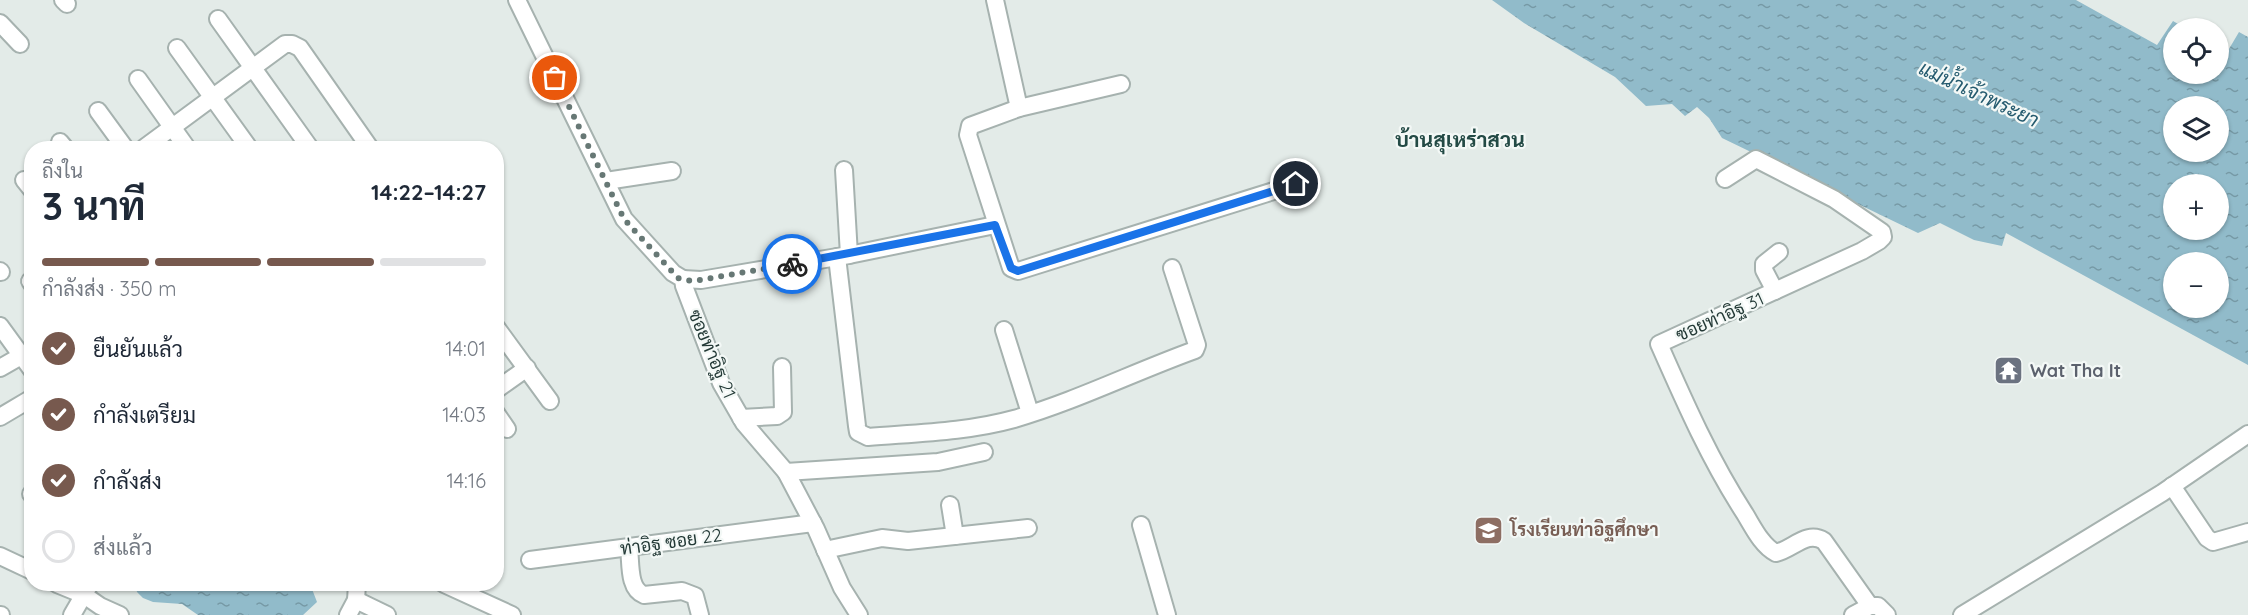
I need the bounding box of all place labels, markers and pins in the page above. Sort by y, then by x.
pin [529,52,580,103]
pin [1270,158,1321,209]
temple icon: Wat Tha It [1993,355,2025,387]
place label: Wat Tha It [2030,359,2121,382]
school or university icon: โรงเรียนท่าอิฐศึกษา [1473,514,1505,546]
place label: โรงเรียนท่าอิฐศึกษา [1509,517,1659,542]

